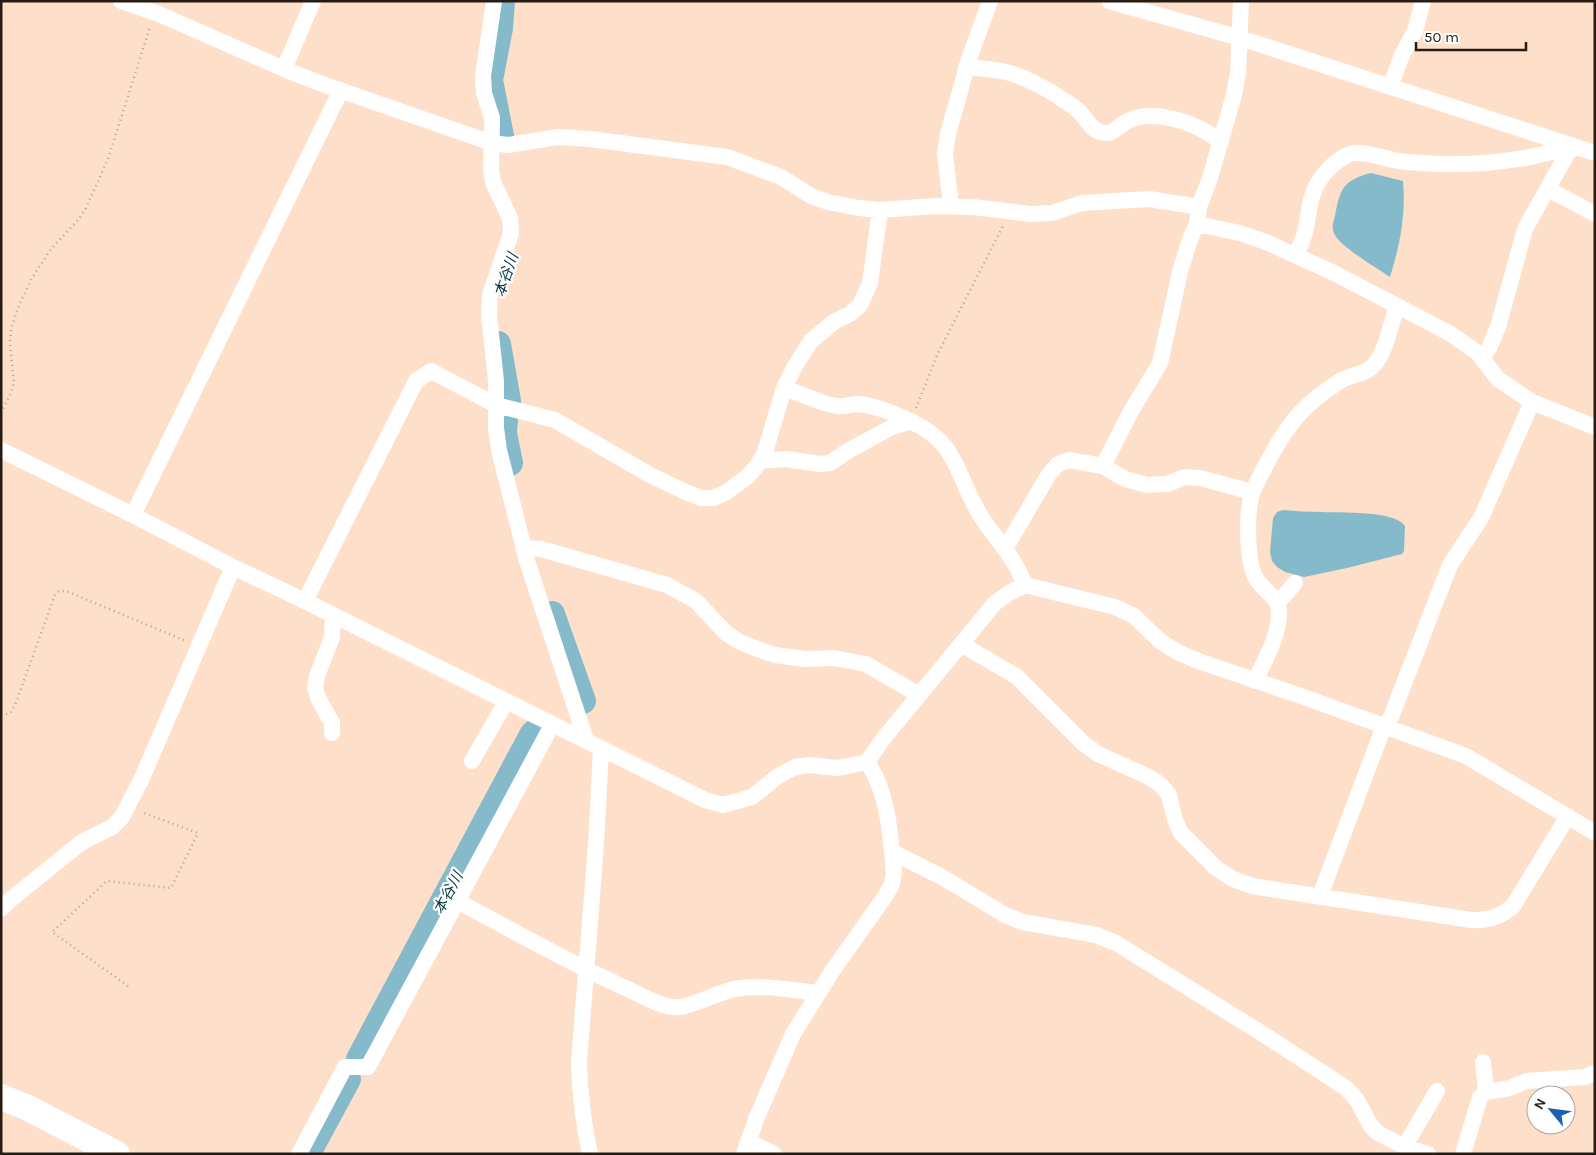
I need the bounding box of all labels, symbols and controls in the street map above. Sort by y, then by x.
scale bar [1416,20,1526,52]
text: 50 m [1424,28,1459,46]
water label: 本谷川 [490,249,522,299]
water label: 本谷川 [429,867,467,917]
north arrow [1526,1085,1576,1135]
text: N [1530,1095,1550,1112]

